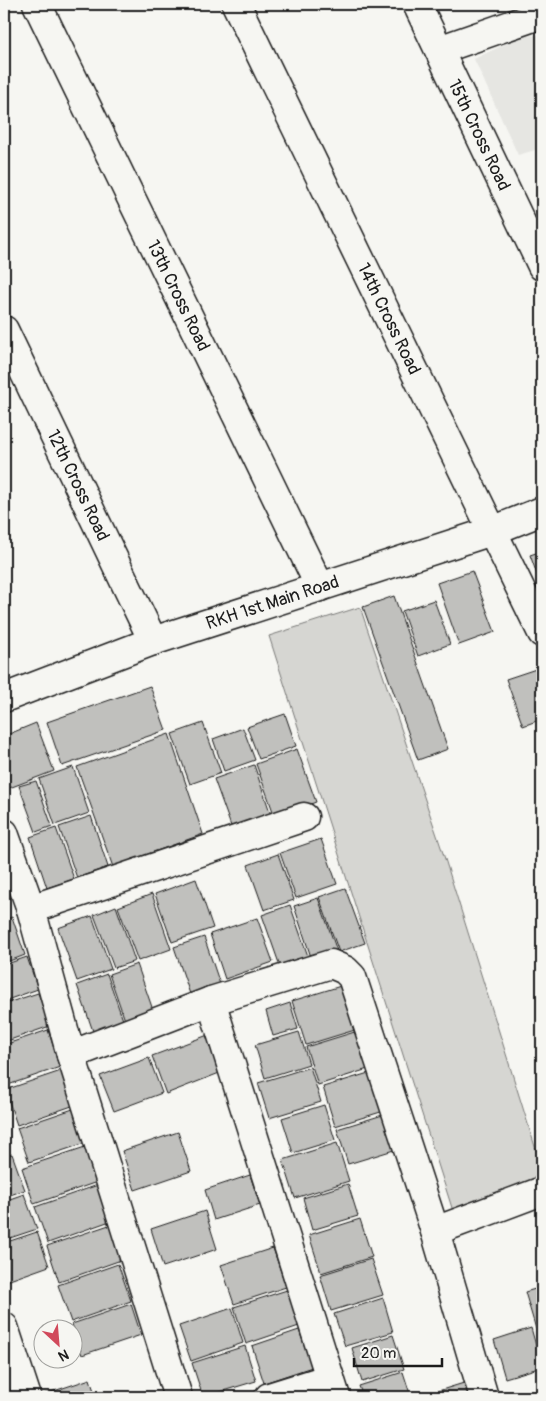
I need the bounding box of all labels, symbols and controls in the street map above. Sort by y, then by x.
street label: 15th Cross Road [443,76,515,194]
street label: 13th Cross Road [141,236,215,355]
street label: 14th Cross Road [352,259,426,379]
street label: 12th Cross Road [41,426,114,545]
street label: RKH 1st Main Road [203,570,342,635]
north arrow [32,1318,82,1368]
scale bar [354,1336,441,1368]
text: 20 m [361,1344,396,1363]
text: N [55,1346,71,1365]

